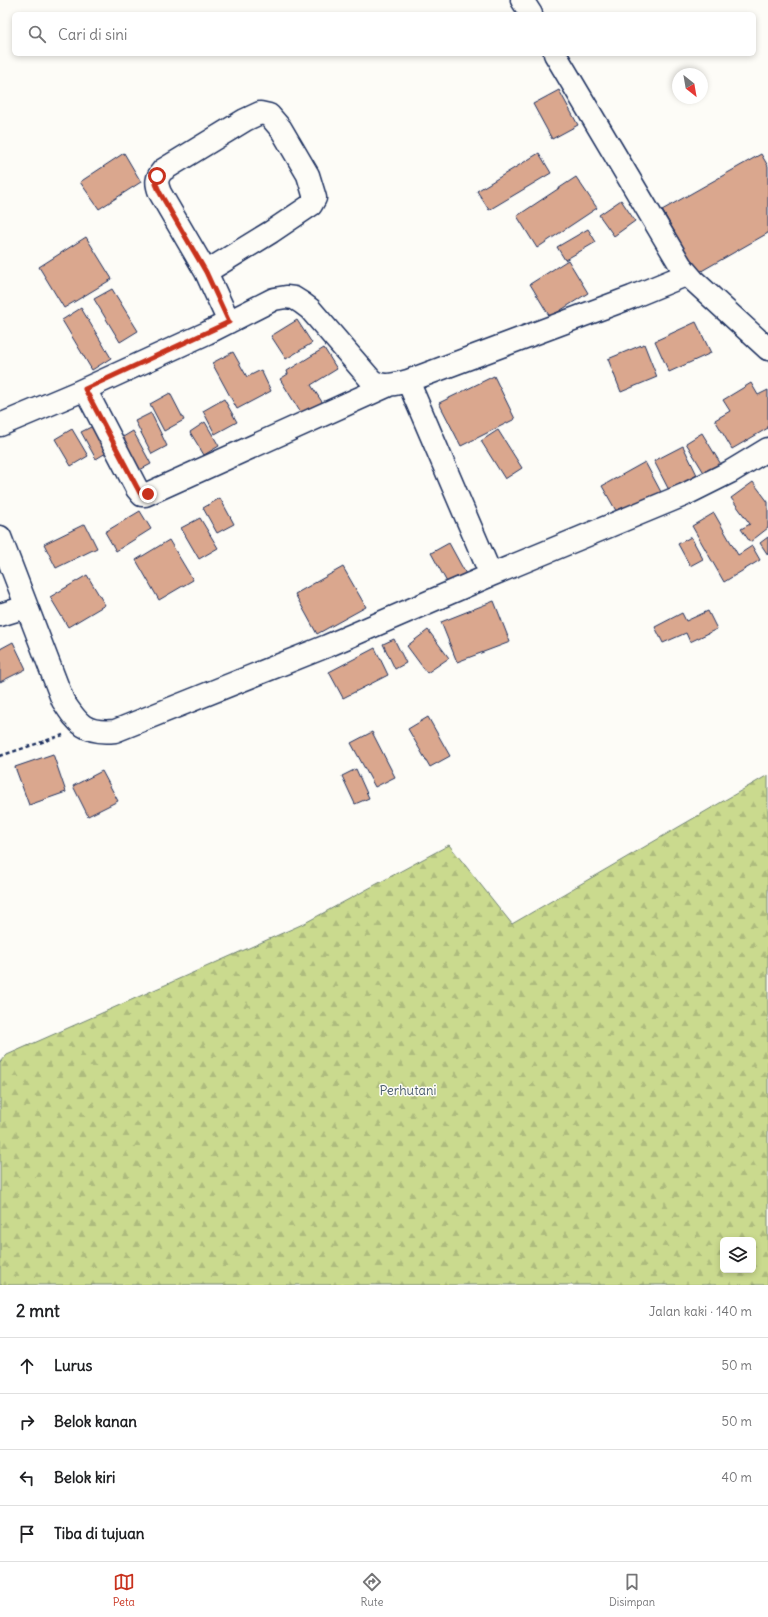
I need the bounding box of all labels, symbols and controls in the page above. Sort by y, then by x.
search box [12,12,756,56]
icon: search [26,23,48,45]
text: Cari di sini [58,25,127,44]
north arrow [672,68,708,104]
route start [148,167,166,185]
route end [139,485,157,503]
park label: Perhutani [380,1082,437,1099]
map controls [720,1237,756,1273]
button: layers [720,1237,756,1273]
text: 2 mnt [16,1300,60,1322]
text: Jalan kaki · 140 m [649,1303,752,1320]
icon: ahead [16,1355,38,1377]
text: Lurus [54,1356,92,1375]
text: 50 m [721,1357,752,1374]
icon: right [16,1411,38,1433]
text: Belok kanan [54,1412,137,1431]
text: 50 m [721,1413,752,1430]
icon: left [16,1467,38,1489]
text: Belok kiri [54,1468,115,1487]
text: 40 m [721,1469,752,1486]
icon: arrive [16,1523,38,1545]
text: Tiba di tujuan [54,1524,144,1543]
tab: Peta [113,1571,135,1609]
tab: Rute [360,1571,383,1609]
tab: Disimpan [609,1571,655,1609]

